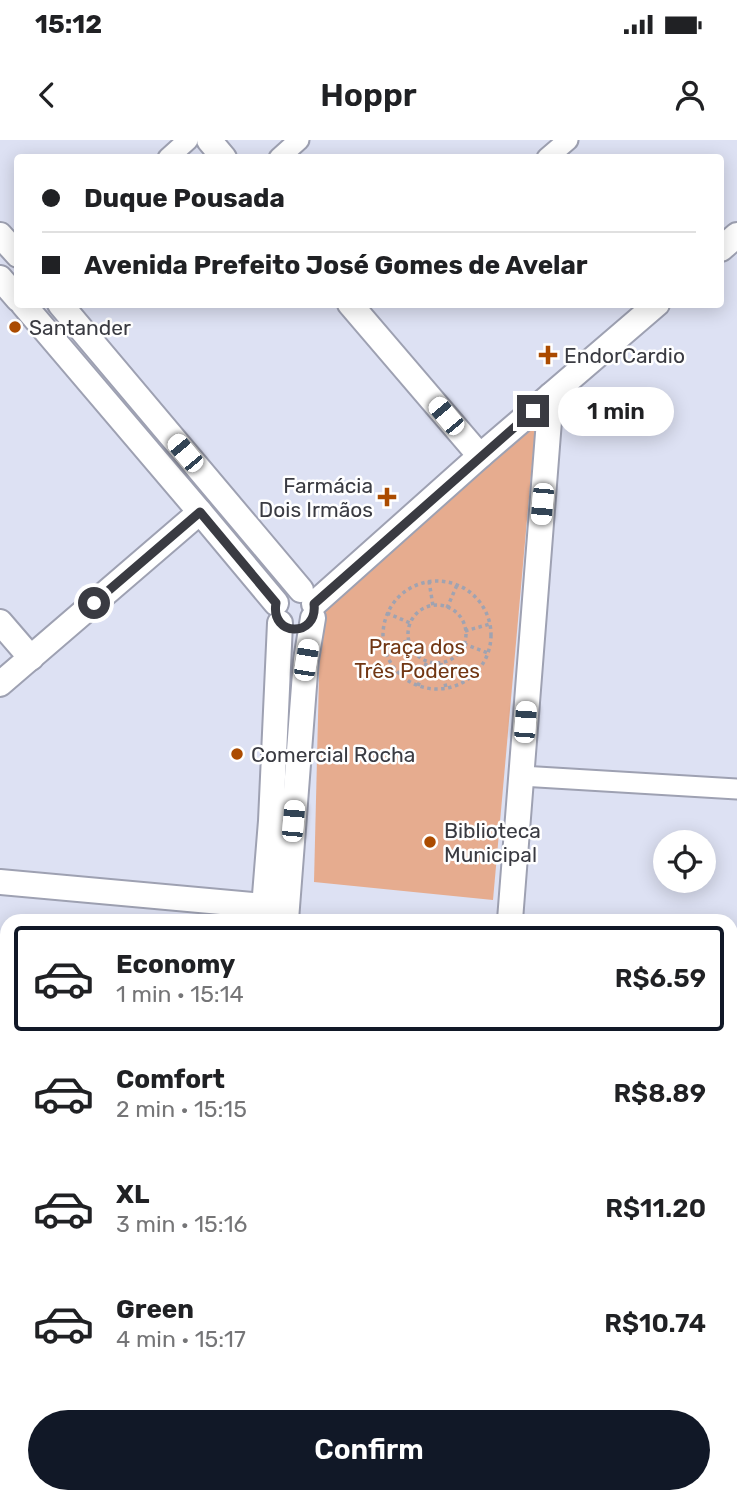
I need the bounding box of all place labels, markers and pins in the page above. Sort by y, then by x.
place label: Santander [29,315,131,340]
marker: Santander [7,319,23,335]
place label: EndorCardio [564,343,685,368]
marker: EndorCardio [538,345,558,365]
place label: Farmácia Dois Irmãos [259,473,373,522]
marker: Farmácia Dois Irmãos [379,489,395,505]
place label: Comercial Rocha [251,742,415,767]
marker: Comercial Rocha [229,746,245,762]
place label: Biblioteca Municipal [444,818,541,867]
marker: Biblioteca Municipal [422,834,438,850]

